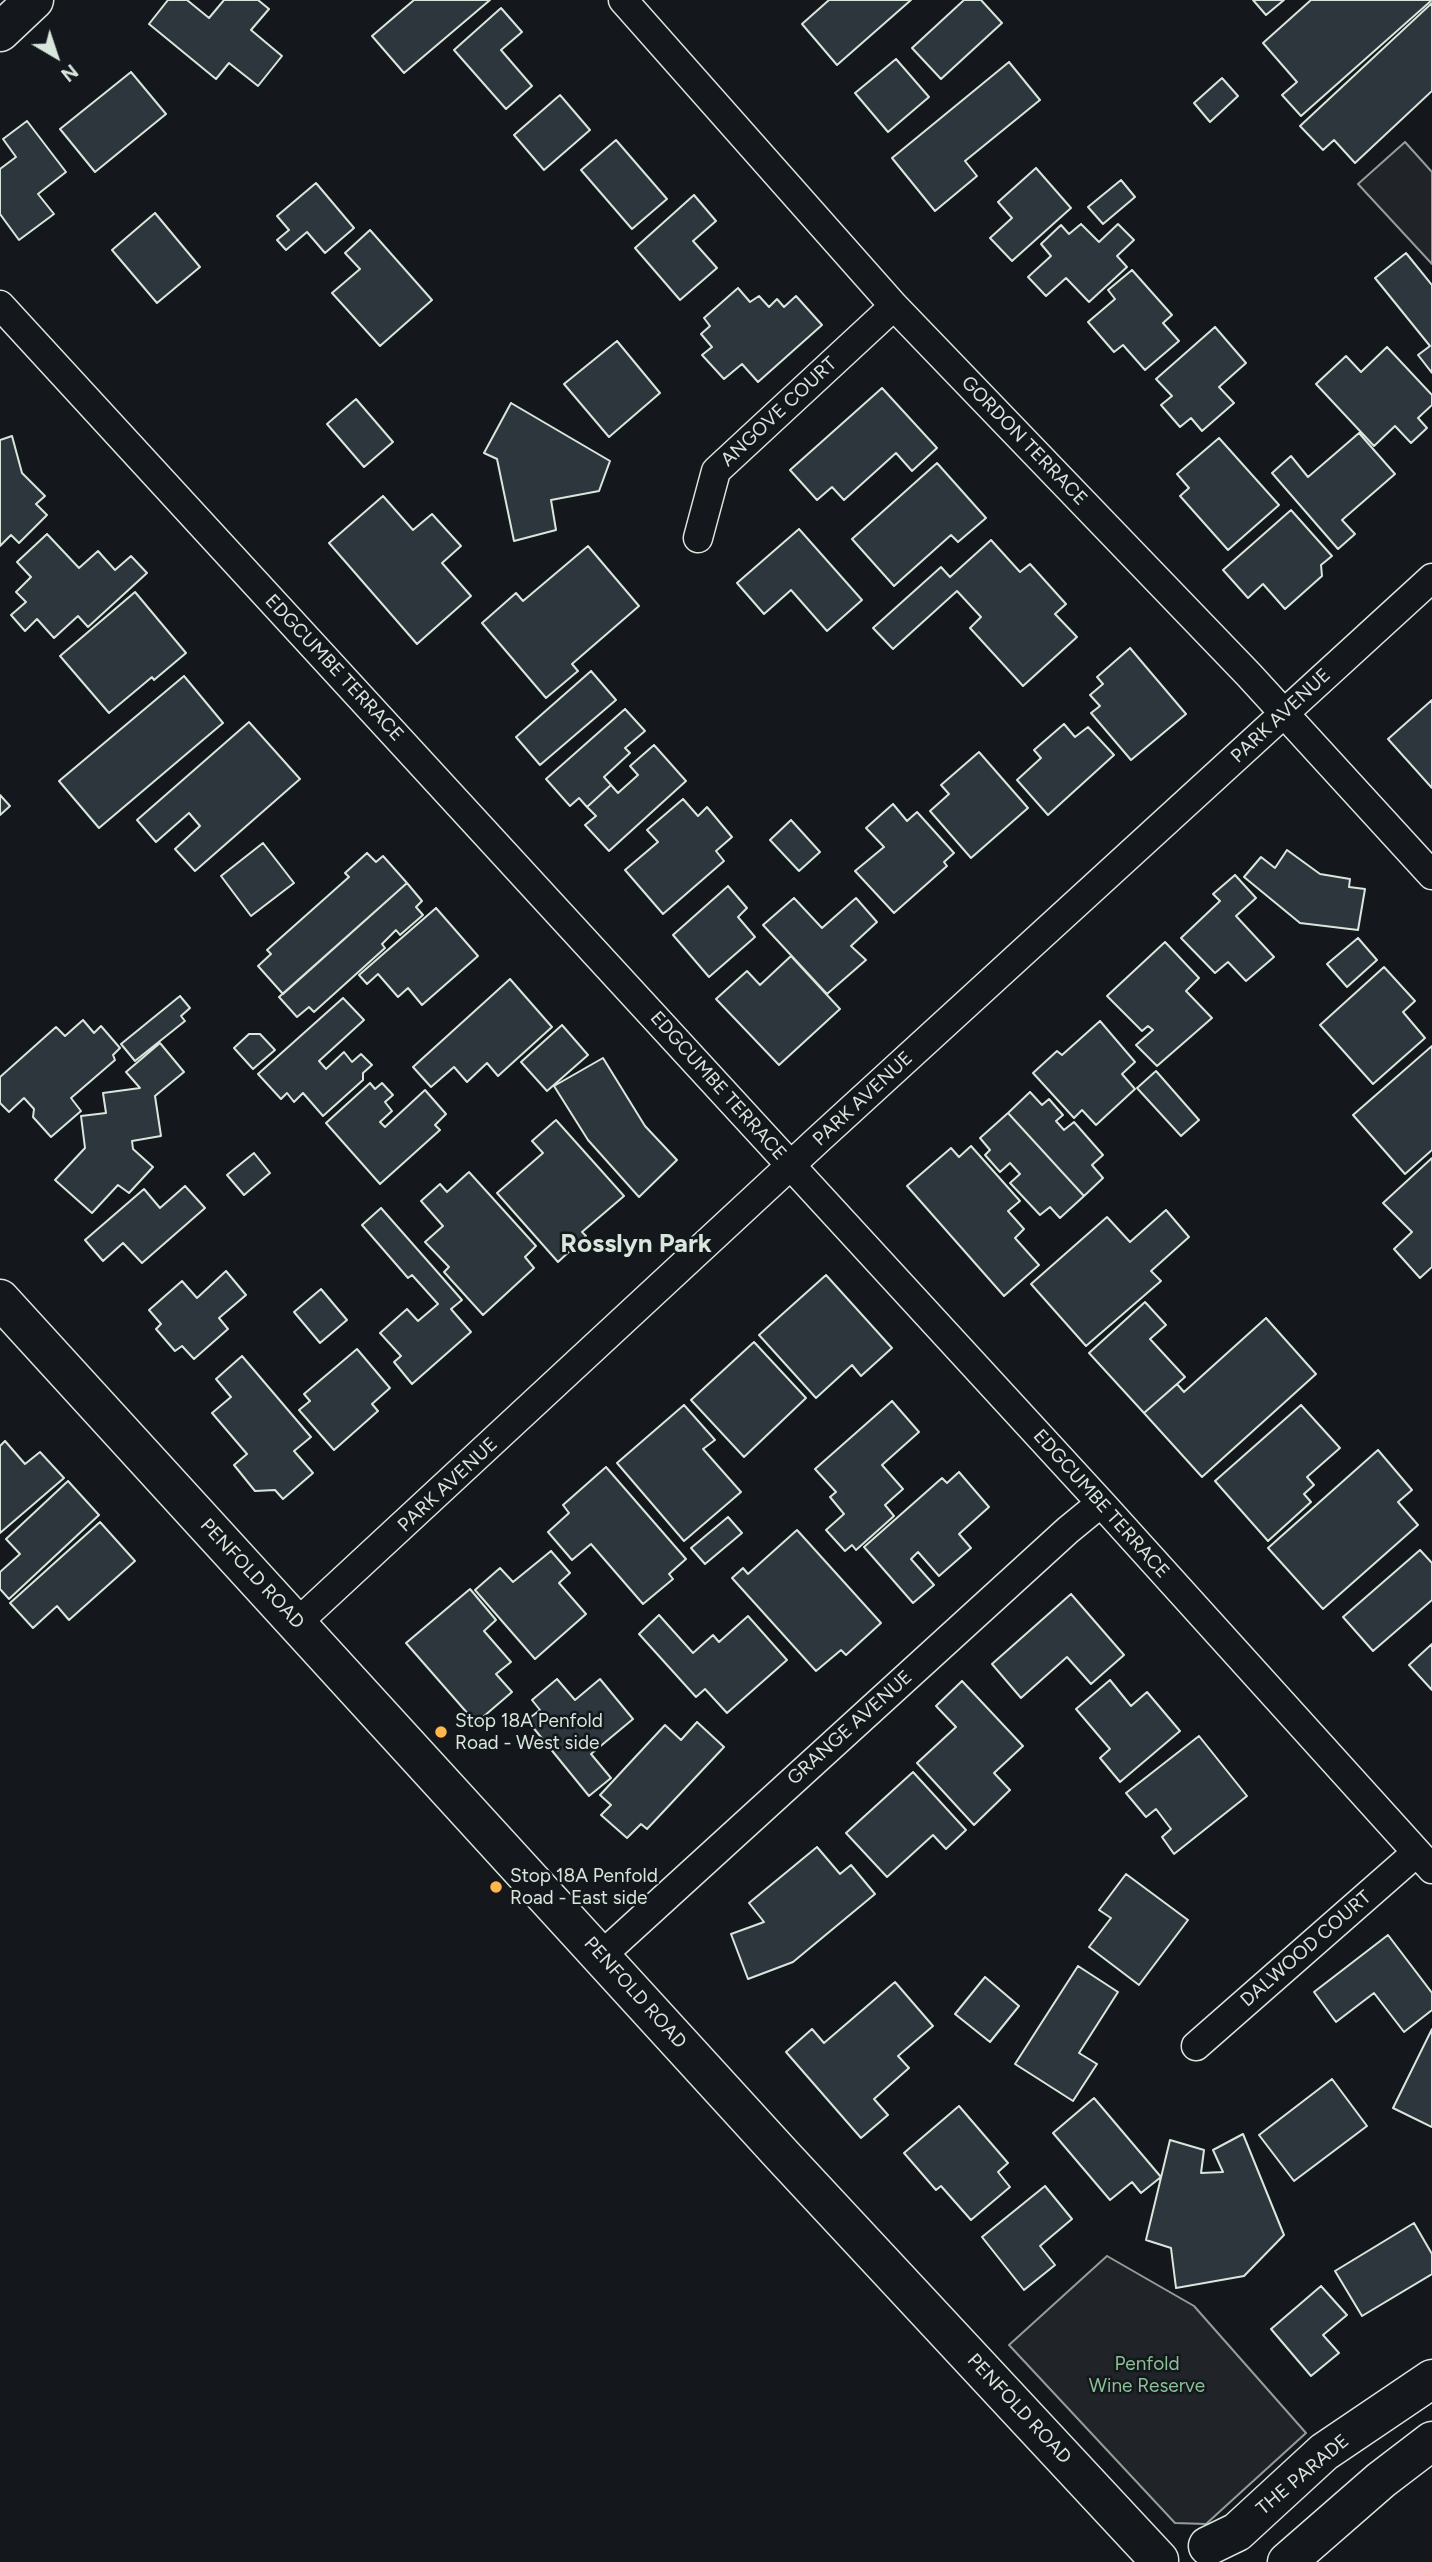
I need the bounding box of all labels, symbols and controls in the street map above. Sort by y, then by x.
north arrow [21,21,91,91]
text: N [57,59,82,86]
street label: ANGOVE COURT [716,353,842,471]
street label: GORDON TERRACE [956,371,1092,511]
street label: EDGCUMBE TERRACE [260,590,408,746]
street label: PARK AVENUE [1226,664,1336,768]
street label: EDGCUMBE TERRACE [645,1007,791,1165]
street label: PARK AVENUE [808,1047,918,1151]
district label: Rosslyn Park [560,1228,712,1260]
street label: EDGCUMBE TERRACE [1028,1425,1174,1583]
street label: PARK AVENUE [393,1433,503,1537]
street label: PENFOLD ROAD [195,1514,309,1634]
street label: GRANGE AVENUE [783,1666,917,1790]
place label: Stop 18A Penfold Road - West side [455,1710,603,1754]
marker: Stop 18A Penfold Road - West side [433,1724,449,1740]
place label: Stop 18A Penfold Road - East side [510,1865,658,1909]
marker: Stop 18A Penfold Road - East side [488,1879,504,1895]
street label: DALWOOD COURT [1236,1886,1376,2012]
street label: PENFOLD ROAD [579,1933,691,2053]
street label: PENFOLD ROAD [962,2349,1076,2469]
park label: Penfold Wine Reserve [1089,2353,1205,2397]
street label: THE PARADE [1252,2430,1354,2520]

